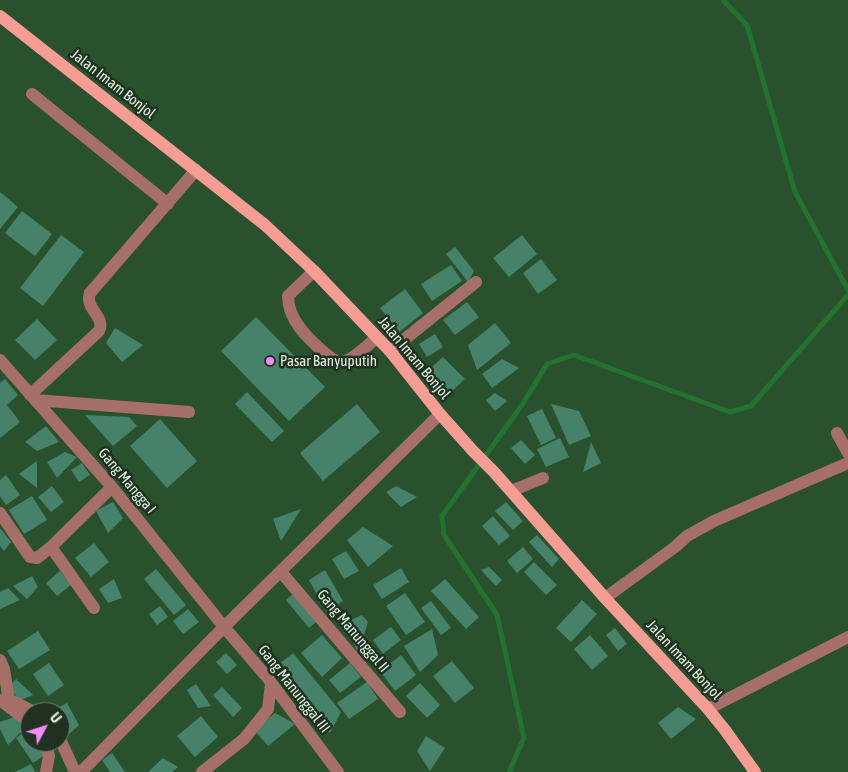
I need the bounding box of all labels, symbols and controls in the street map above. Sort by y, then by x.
street label: Jalan Imam Bonjol [67,45,159,123]
street label: Jalan Imam Bonjol [374,313,454,403]
place label: Pasar Banyuputih [280,352,377,370]
marker: Pasar Banyuputih [264,355,276,367]
street label: Gang Mangga I [94,445,160,517]
street label: Gang Manunggal II [313,586,393,676]
street label: Jalan Imam Bonjol [642,616,726,704]
street label: Gang Manunggal III [254,642,334,736]
north arrow [20,702,70,752]
text: U [47,710,65,726]

